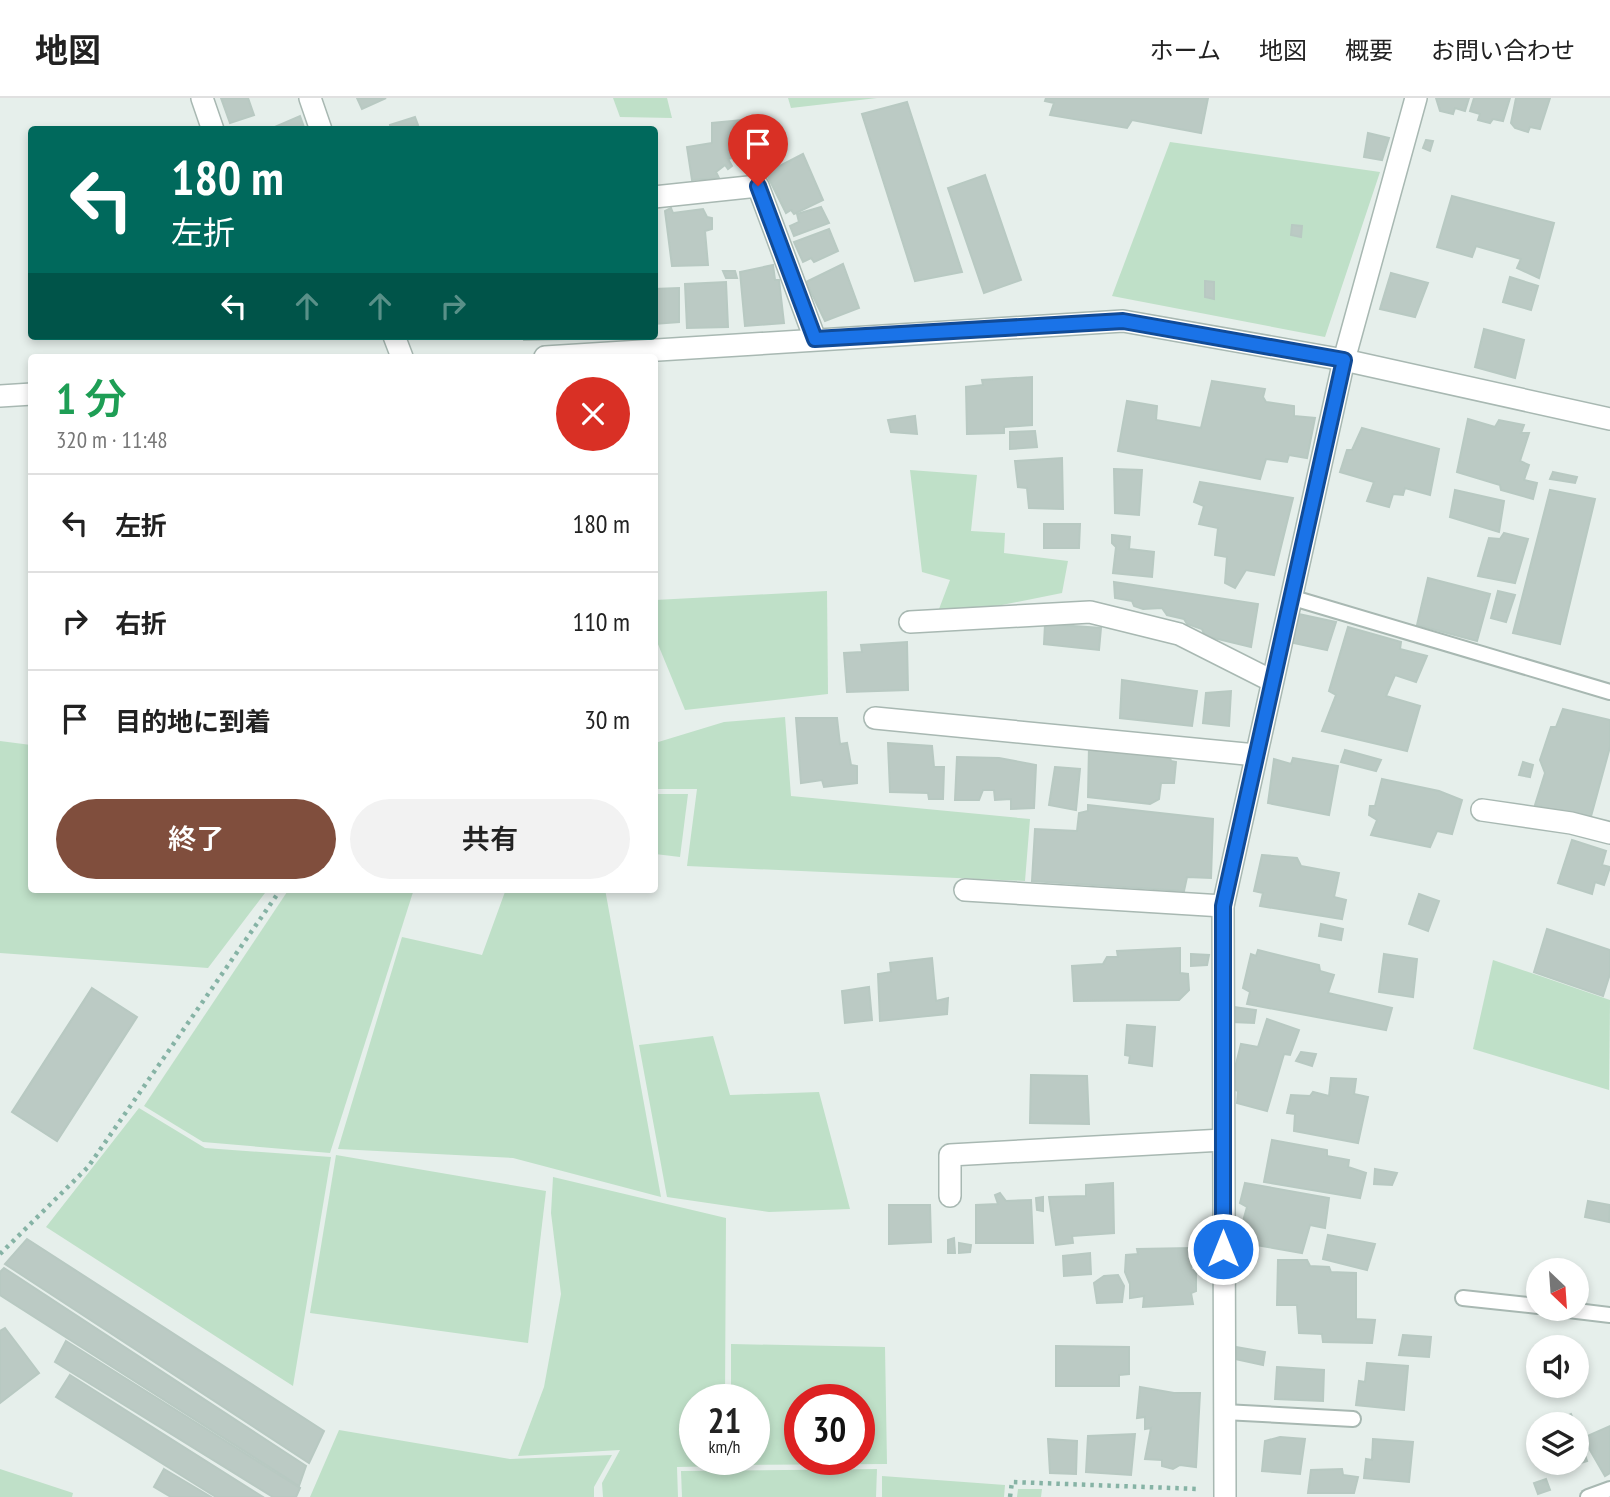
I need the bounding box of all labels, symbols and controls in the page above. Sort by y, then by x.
text: 地図 [35,28,101,71]
text: ホーム [1150,35,1221,66]
text: 地図 [1259,35,1307,66]
text: 概要 [1345,35,1393,66]
text: お問い合わせ [1431,35,1575,66]
pin [728,114,788,186]
icon: arrive [739,125,777,163]
text: 180 m [171,145,284,209]
icon: left [56,154,147,245]
text: 左折 [171,211,235,253]
icon: left [215,287,253,325]
icon: ahead [288,287,326,325]
icon: ahead [361,287,399,325]
icon: right [434,287,472,325]
text: 1 分 [56,371,127,426]
button: close [556,377,630,451]
text: 320 m · 11:48 [56,425,168,454]
icon: left [56,504,94,542]
text: 180 m [572,507,630,540]
text: 左折 [115,509,167,542]
icon: right [56,602,94,640]
text: 110 m [572,605,630,638]
text: 右折 [115,607,167,640]
icon: arrive [56,700,94,738]
text: 30 m [584,703,630,736]
text: 目的地に到着 [115,705,271,738]
button: 終了 [56,799,336,879]
button: 共有 [350,799,630,879]
position arrow [1186,1212,1260,1286]
north arrow [1526,1258,1589,1321]
map controls [1526,1258,1589,1475]
button: sound [1526,1335,1589,1398]
speed limit sign: 30 [784,1384,875,1475]
text: 21 [708,1397,741,1443]
button: layers [1526,1412,1589,1475]
text: km/h [709,1435,740,1458]

